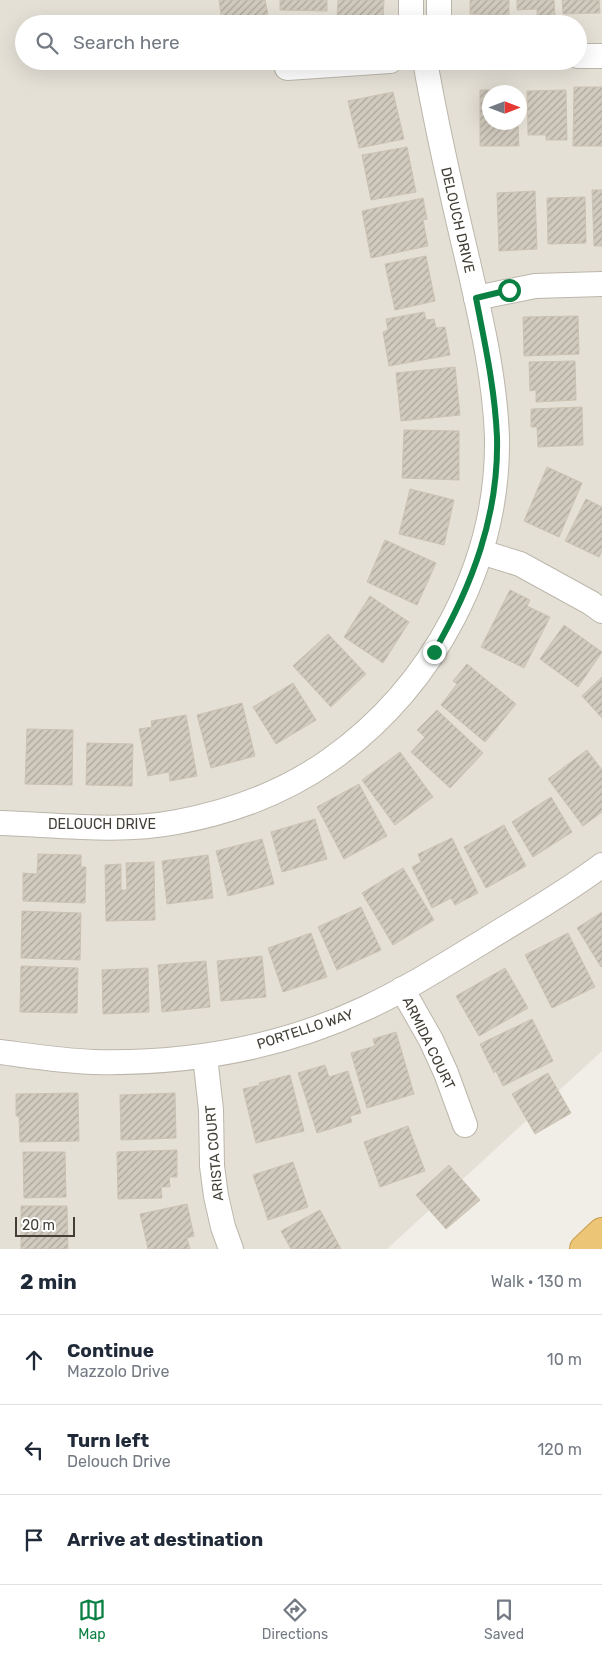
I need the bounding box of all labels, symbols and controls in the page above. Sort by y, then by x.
search box [15,15,587,70]
icon: search [33,29,61,57]
text: Search here [73,31,180,54]
north arrow [482,85,527,130]
street label: DELOUCH DRIVE [437,165,478,275]
route start [498,279,521,302]
route end [423,641,446,664]
street label: DELOUCH DRIVE [48,816,156,833]
street label: ARMIDA COURT [399,994,458,1092]
street label: PORTELLO WAY [255,1006,356,1053]
street label: ARISTA COURT [202,1104,227,1202]
scale bar [15,1214,75,1237]
text: 20 m [22,1217,55,1234]
text: 2 min [20,1269,77,1294]
text: Walk · 130 m [491,1272,582,1291]
text: Continue [67,1339,154,1362]
icon: ahead [20,1346,48,1374]
text: 10 m [547,1350,582,1369]
text: Mazzolo Drive [67,1362,169,1381]
text: Turn left [67,1429,149,1452]
icon: left [20,1436,48,1464]
text: 120 m [537,1440,582,1459]
text: Delouch Drive [67,1452,171,1471]
icon: arrive [20,1526,48,1554]
text: Arrive at destination [67,1528,263,1551]
tab: Map [78,1596,106,1643]
tab: Directions [262,1596,328,1643]
tab: Saved [484,1596,524,1643]

